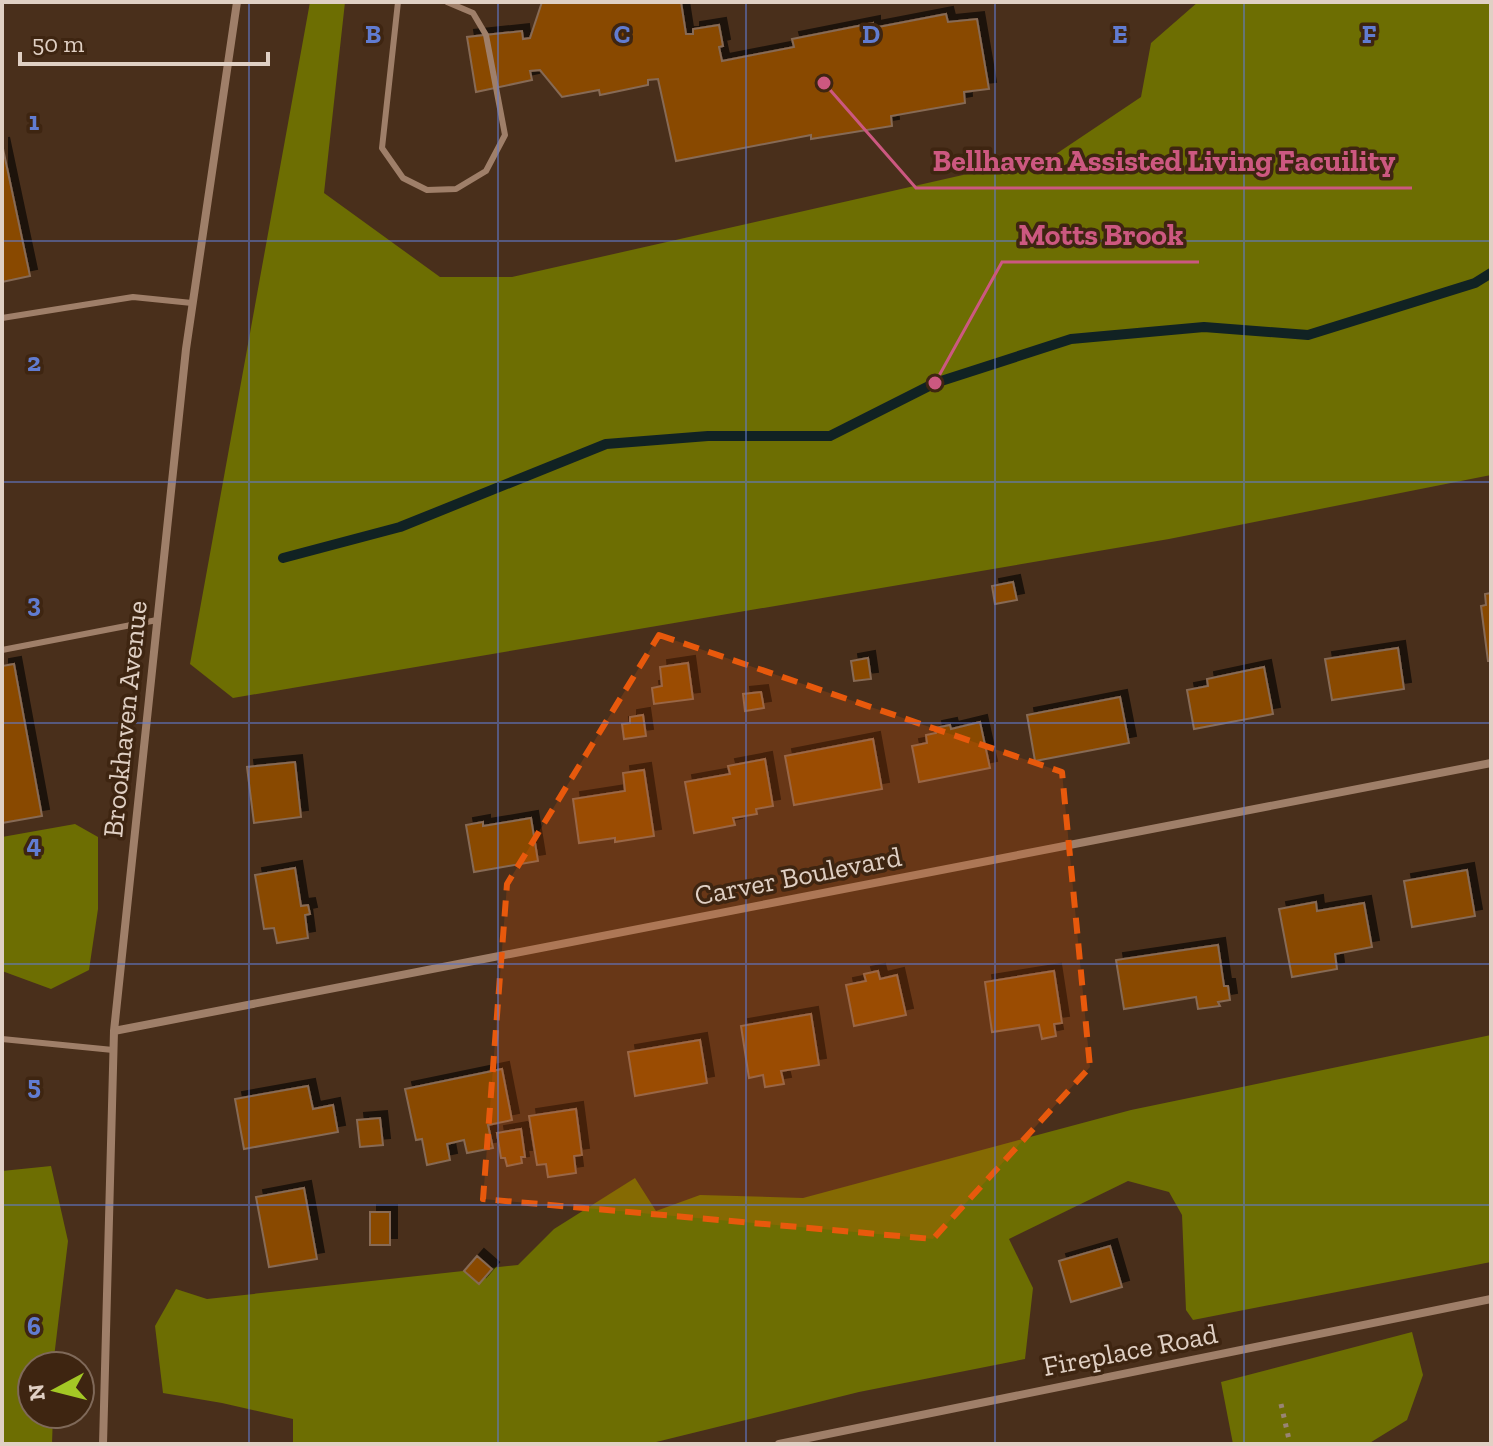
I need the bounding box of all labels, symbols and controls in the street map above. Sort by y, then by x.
scale bar [20,16,268,66]
text: B [365,18,381,50]
text: C [614,18,630,50]
text: D [862,18,880,50]
text: E [1112,18,1128,50]
text: F [1362,18,1377,50]
text: 50 m [32,29,85,58]
text: 1 [29,105,40,137]
callout: Bellhaven Assisted Living Facuility [916,134,1412,188]
text: Bellhaven Assisted Living Facuility [933,143,1396,179]
callout: Motts Brook [1002,208,1199,262]
text: Motts Brook [1018,217,1184,253]
text: 2 [27,346,41,378]
text: 3 [27,587,41,619]
street label: Brookhaven Avenue [96,599,154,839]
text: 4 [27,828,42,860]
street label: Carver Boulevard [692,840,904,912]
text: 5 [27,1069,41,1101]
text: 6 [27,1310,41,1342]
street label: Fireplace Road [1040,1317,1220,1383]
north arrow [16,1350,96,1430]
text: N [22,1382,51,1402]

